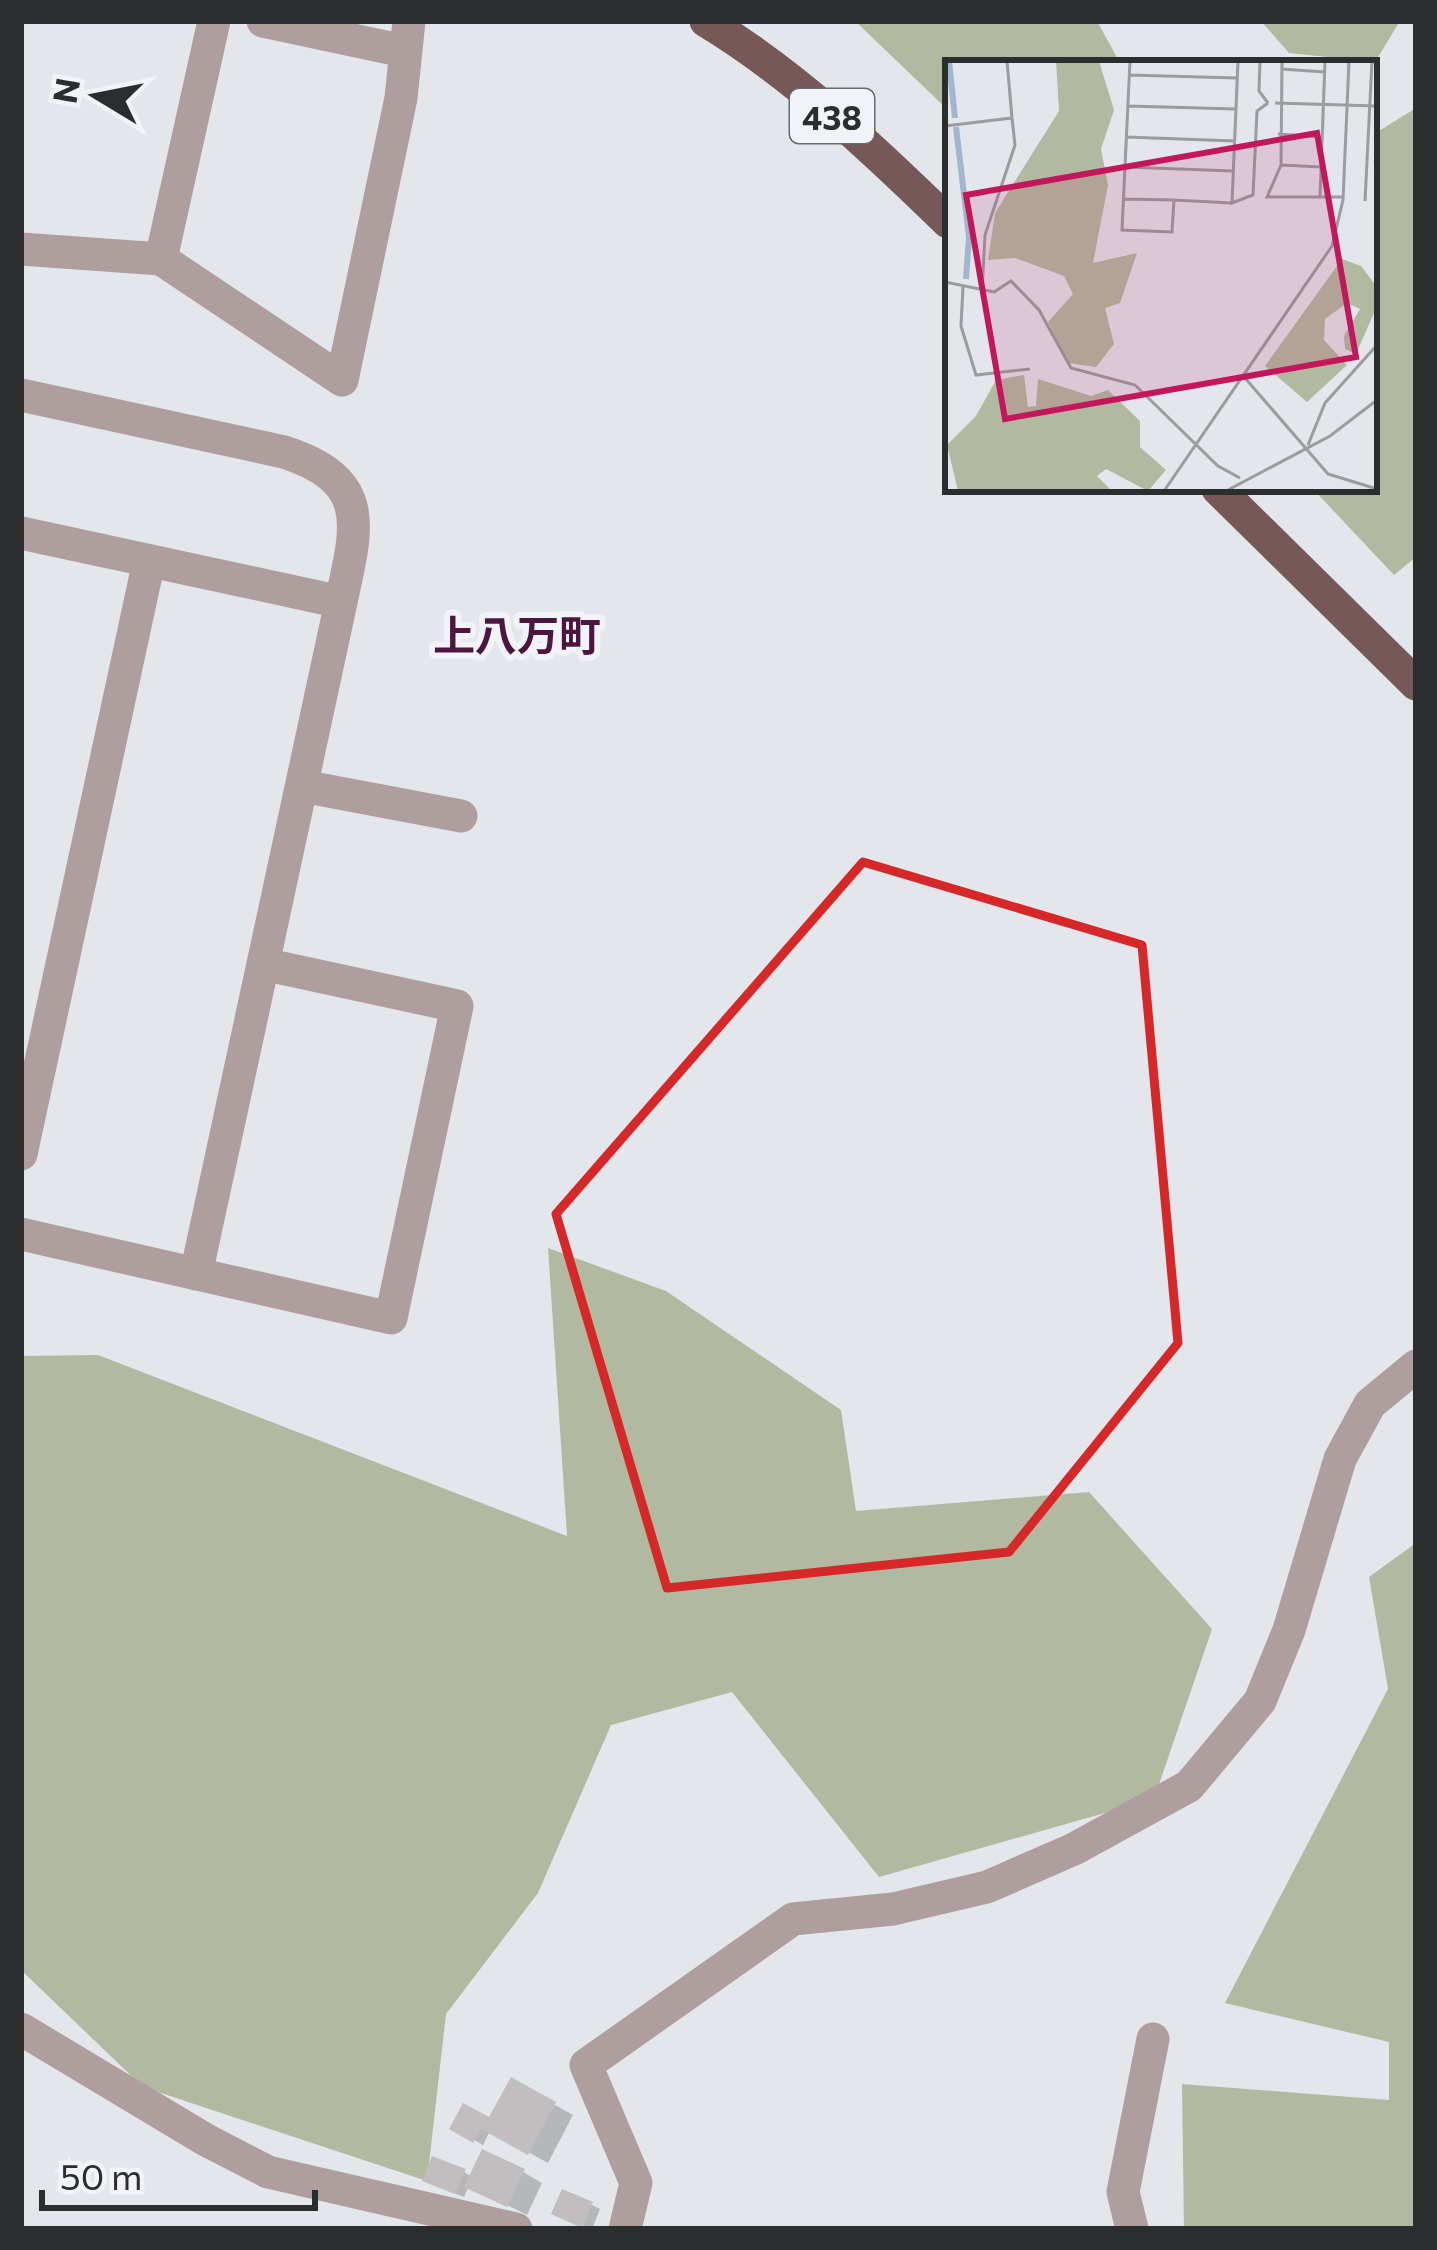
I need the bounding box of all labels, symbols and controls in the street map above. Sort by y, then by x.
north arrow [36,36,156,156]
inset map [945,60,1377,492]
text: N [43,75,87,106]
road number: 438 [790,89,874,143]
district label: 上八万町 [433,608,601,660]
scale bar [42,2136,315,2210]
text: 50 m [60,2153,142,2197]

